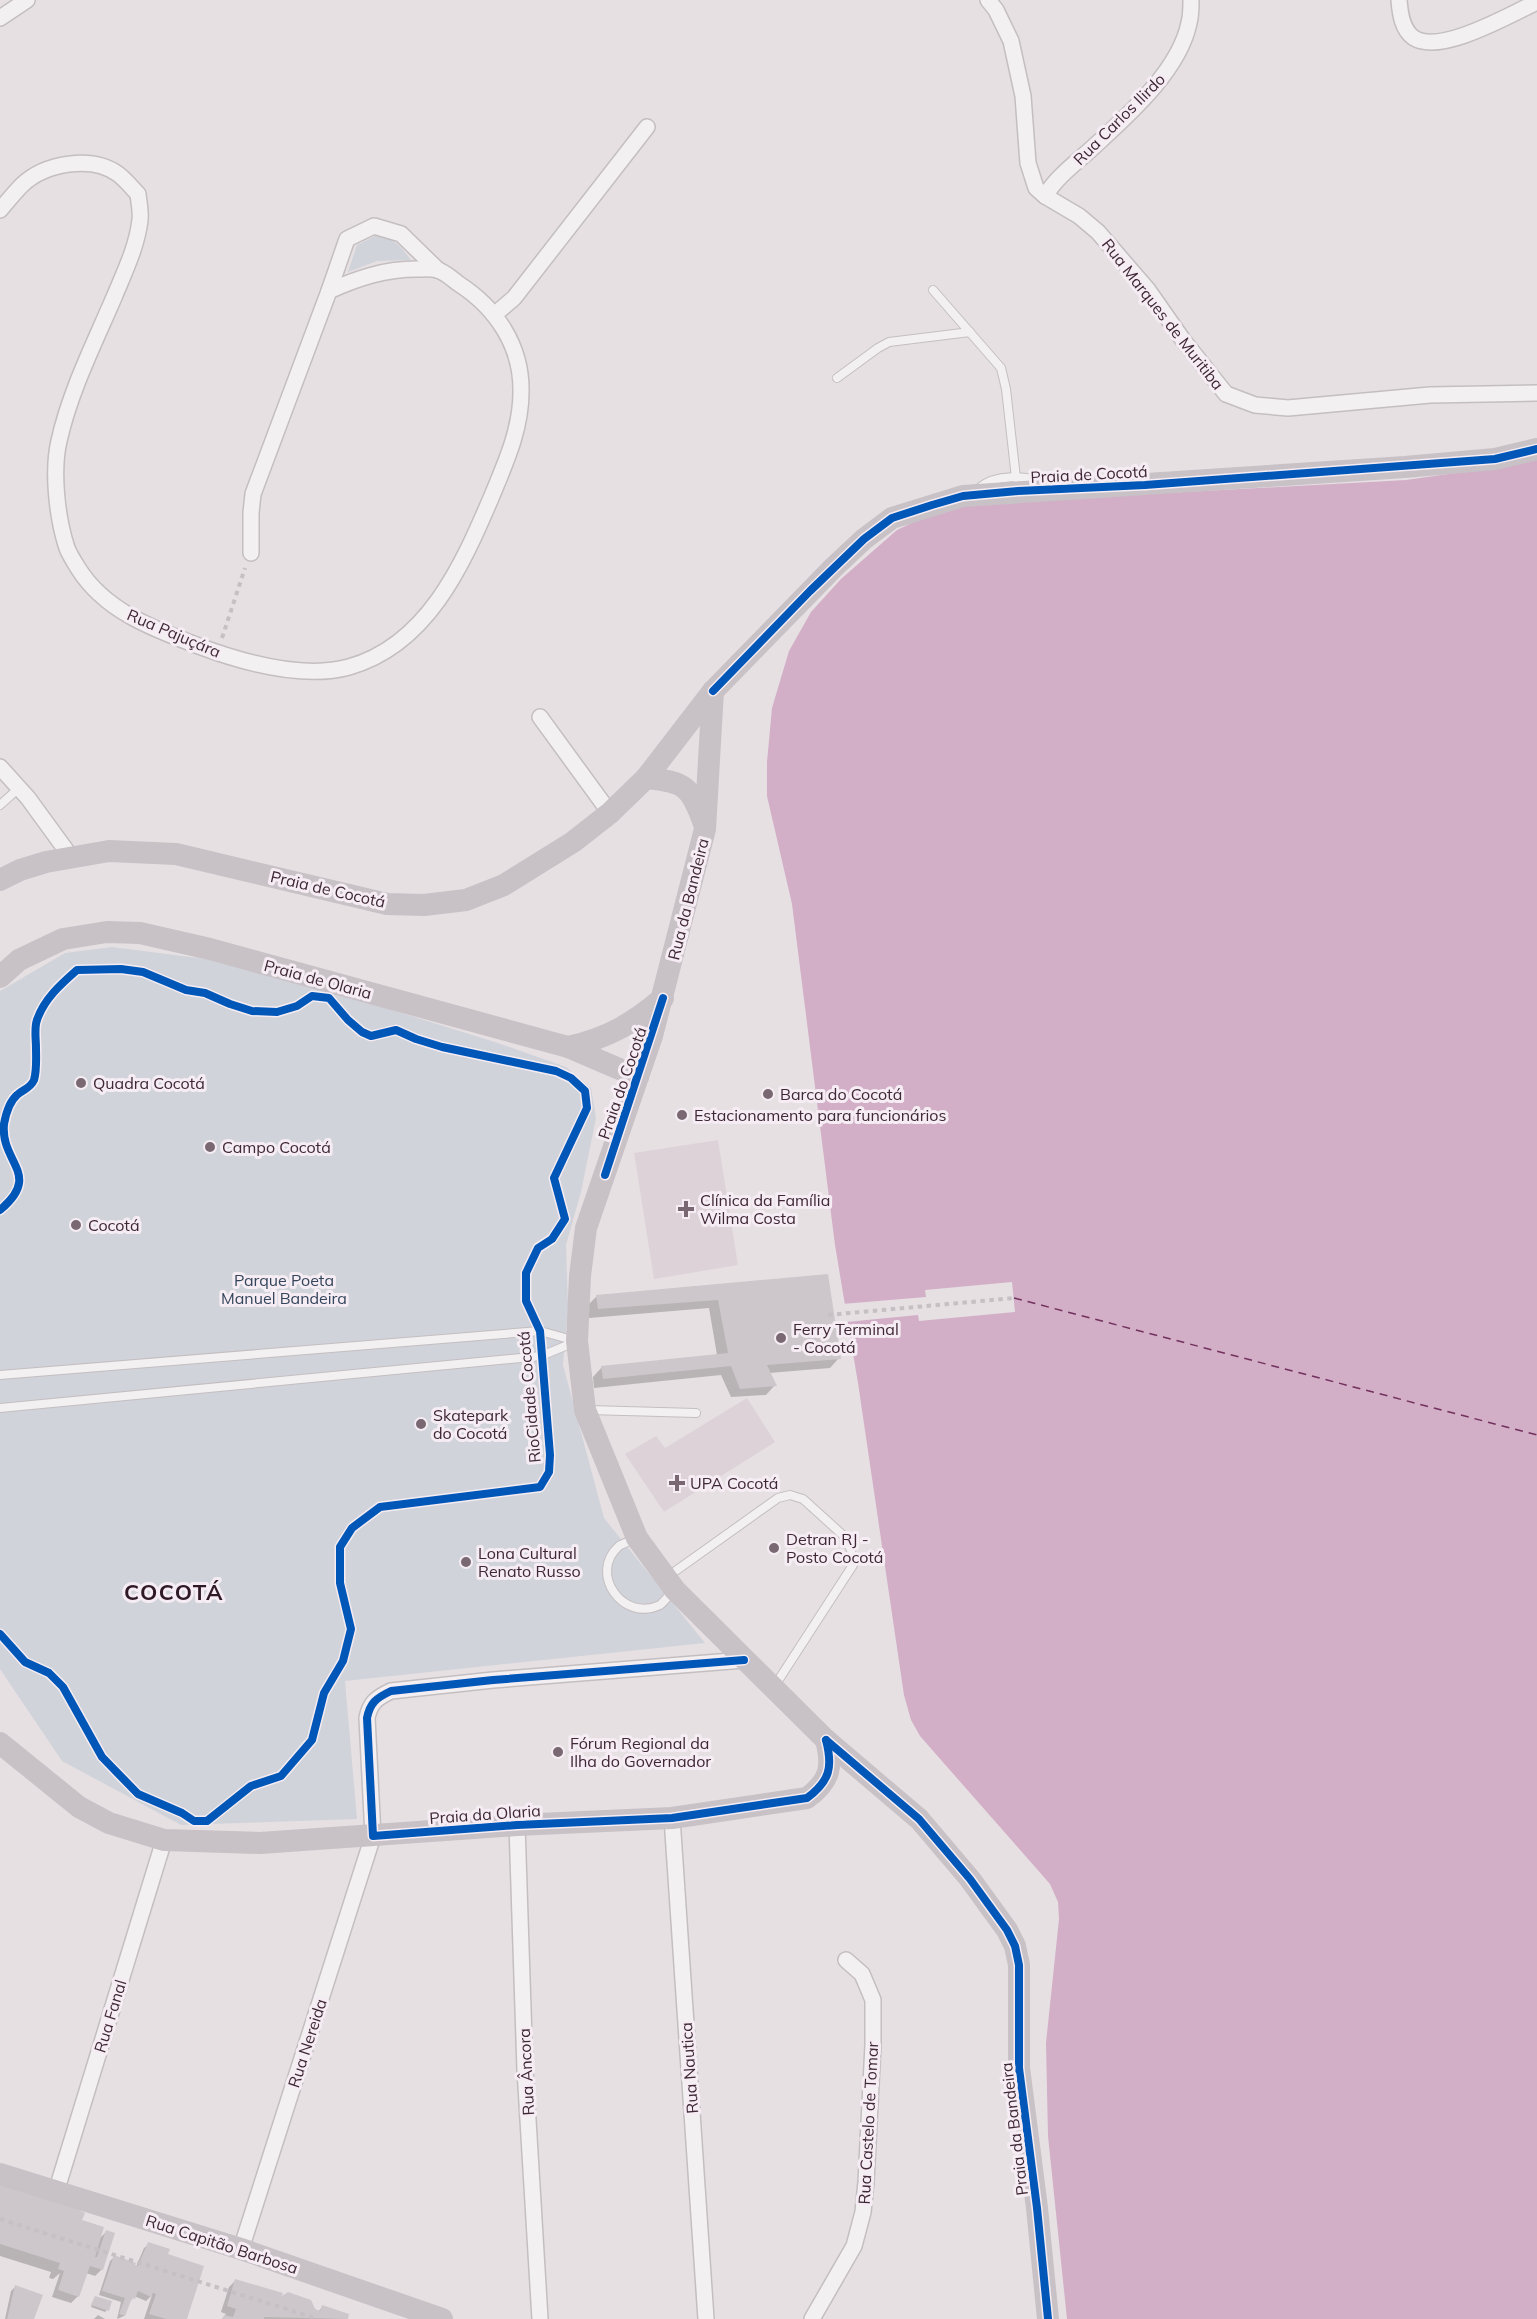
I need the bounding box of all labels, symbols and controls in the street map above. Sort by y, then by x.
street label: Rua Carlos Ilirdo [1069,69,1169,169]
street label: Rua Marques de Muritiba [1098,234,1228,394]
street label: Praia de Cocotá [1030,461,1148,487]
street label: Rua Pajuçára [124,604,224,662]
street label: Rua da Bandeira [663,836,713,962]
street label: Praia de Cocotá [269,866,387,912]
street label: Praia de Olaria [262,955,374,1003]
street label: Praia do Cocotá [593,1024,651,1142]
place label: Quadra Cocotá [93,1073,205,1093]
marker: Quadra Cocotá [74,1076,88,1090]
place label: Barca do Cocotá [780,1084,902,1104]
marker: Barca do Cocotá [761,1087,775,1101]
place label: Estacionamento para funcionários [694,1105,946,1125]
marker: Estacionamento para funcionários [675,1108,689,1122]
place label: Campo Cocotá [222,1137,331,1157]
marker: Campo Cocotá [203,1140,217,1154]
place label: Clínica da Família Wilma Costa [700,1190,830,1228]
marker: Clínica da Família Wilma Costa [677,1200,695,1218]
place label: Cocotá [88,1215,140,1235]
marker: Cocotá [69,1218,83,1232]
park label: Parque Poeta Manuel Bandeira [221,1270,347,1308]
place label: Ferry Terminal - Cocotá [793,1319,899,1357]
street label: RioCidade Cocotá [513,1330,545,1464]
marker: Ferry Terminal - Cocotá [774,1331,788,1345]
place label: Skatepark do Cocotá [433,1405,509,1443]
marker: Skatepark do Cocotá [414,1417,428,1431]
place label: UPA Cocotá [690,1473,778,1493]
marker: UPA Cocotá [668,1474,686,1492]
place label: Detran RJ - Posto Cocotá [786,1529,883,1567]
marker: Detran RJ - Posto Cocotá [767,1541,781,1555]
place label: Lona Cultural Renato Russo [478,1543,581,1581]
marker: Lona Cultural Renato Russo [459,1555,473,1569]
district label: COCOTÁ [124,1578,224,1606]
place label: Fórum Regional da Ilha do Governador [570,1733,711,1771]
marker: Fórum Regional da Ilha do Governador [551,1745,565,1759]
street label: Praia da Olaria [429,1800,541,1828]
street label: Rua Fanal [89,1977,131,2055]
street label: Rua Nereida [283,1996,331,2090]
street label: Rua Nautica [676,2022,702,2114]
street label: Rua Âncora [514,2028,538,2116]
street label: Rua Castelo de Tomar [854,2041,882,2205]
street label: Praia da Bandeira [996,2061,1032,2197]
street label: Rua Capitão Barbosa [143,2210,301,2278]

